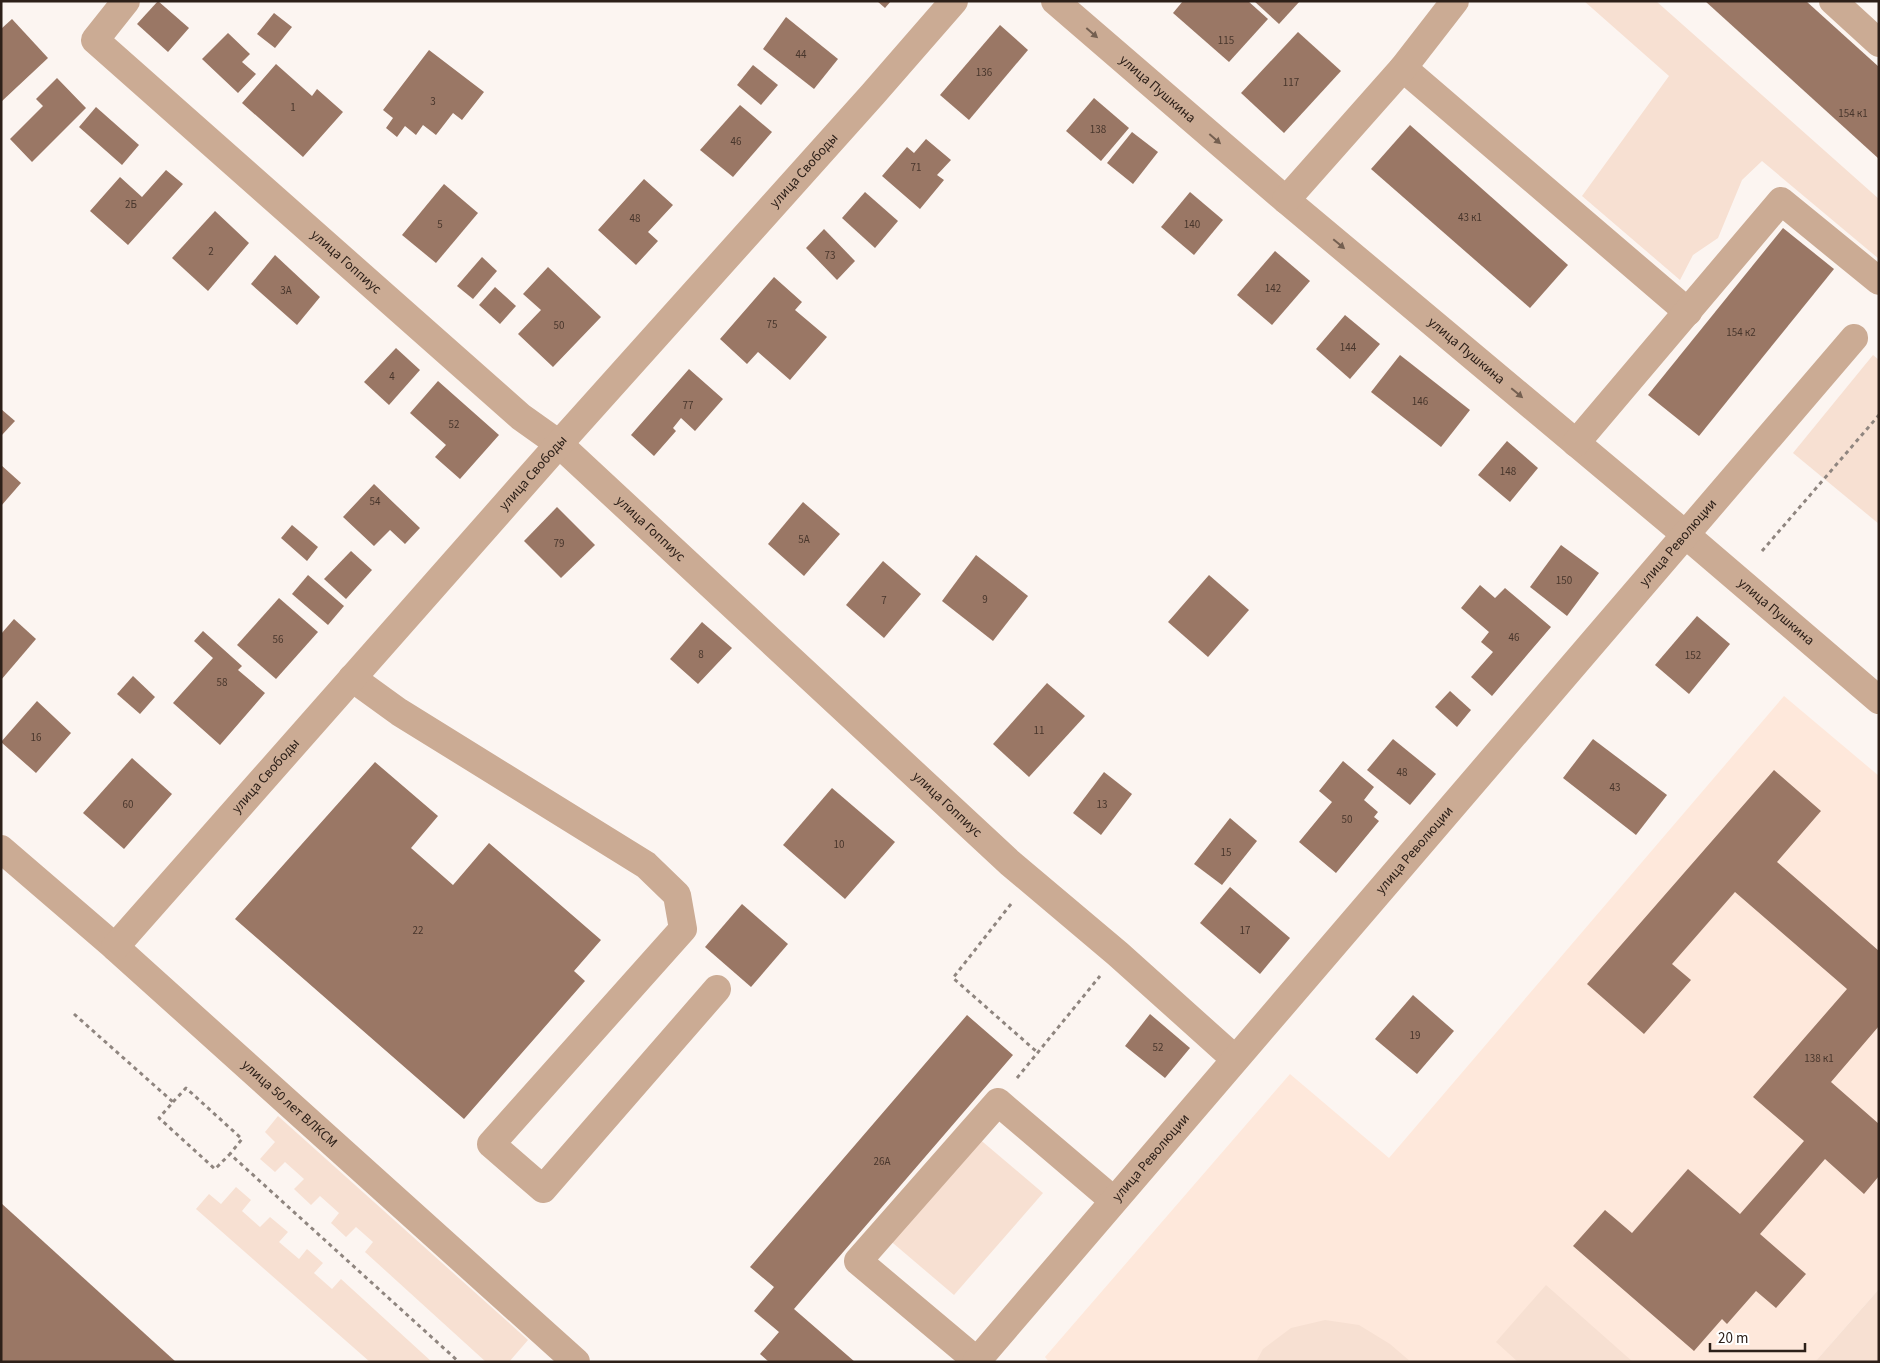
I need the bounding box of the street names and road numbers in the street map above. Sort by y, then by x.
street label: улица Пушкина [1115,50,1200,128]
street label: улица Свободы [765,129,843,213]
street label: улица Гоппиус [306,225,386,300]
street label: улица Пушкина [1423,313,1509,389]
street label: улица Свободы [495,431,572,515]
street label: улица Гоппиус [611,491,690,567]
street label: улица Революции [1635,495,1722,591]
street label: улица Пушкина [1733,573,1819,651]
street label: улица Свободы [227,734,305,818]
street label: улица Гоппиус [908,767,987,843]
street label: улица Революции [1371,802,1458,899]
street label: улица 50 лет ВЛКСМ [237,1055,342,1153]
street label: улица Революции [1108,1109,1195,1206]

